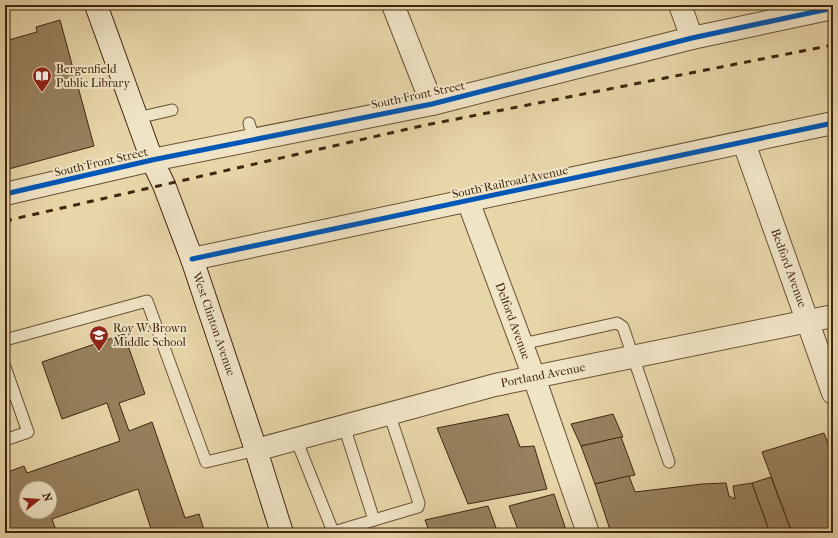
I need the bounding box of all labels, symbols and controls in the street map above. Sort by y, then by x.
place label: Bergenfield Public Library [56,62,130,90]
library icon: Bergenfield Public Library [31,65,53,93]
street label: South Front Street [370,78,467,112]
street label: South Front Street [53,144,150,180]
street label: South Railroad Avenue [451,163,569,201]
street label: Bedford Avenue [768,227,810,309]
street label: West Clinton Avenue [189,269,238,378]
street label: Delford Avenue [493,281,533,361]
place label: Roy W. Brown Middle School [113,321,187,349]
school or university icon: Roy W. Brown Middle School [88,324,110,352]
street label: Portland Avenue [499,360,587,390]
north arrow [18,480,58,520]
text: N [40,491,55,504]

